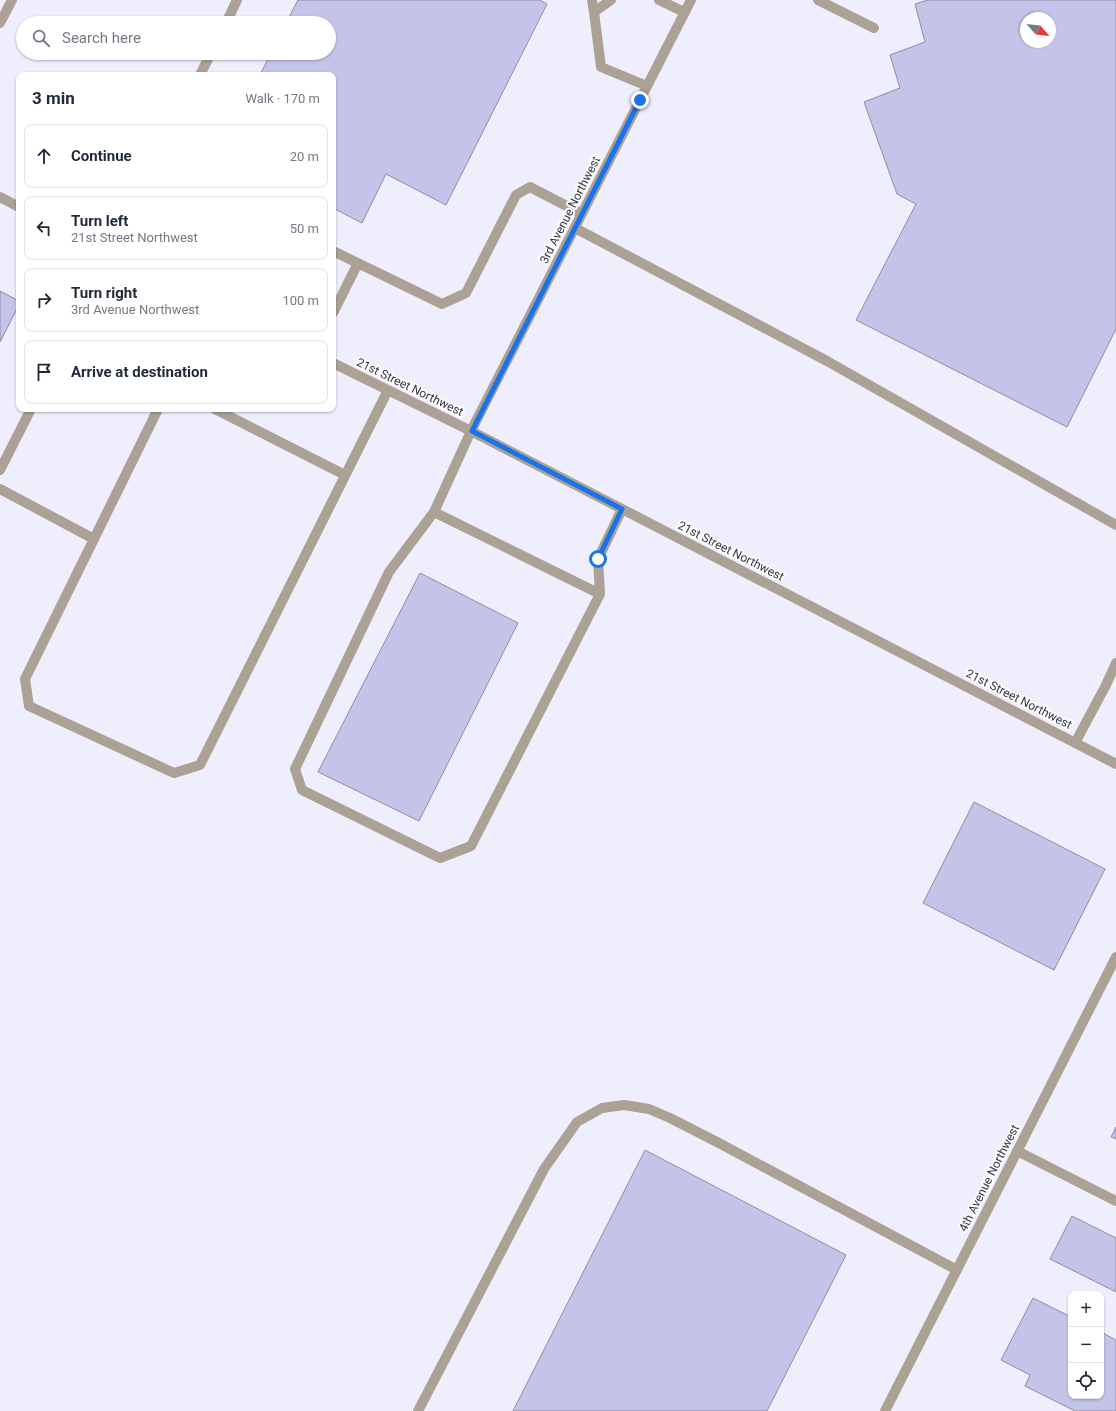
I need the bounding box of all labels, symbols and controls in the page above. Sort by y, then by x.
north arrow [1020,12,1056,48]
search box [16,16,336,60]
icon: search [30,27,52,49]
text: Search here [62,29,141,47]
text: 3 min [32,88,75,108]
text: Walk · 170 m [245,91,320,106]
route end [631,91,649,109]
icon: ahead [33,145,55,167]
text: Continue [71,147,132,165]
text: 20 m [290,149,319,164]
street label: 3rd Avenue Northwest [537,154,603,266]
text: Turn left [71,212,128,230]
icon: left [33,217,55,239]
text: 50 m [290,221,319,236]
text: 21st Street Northwest [71,230,198,245]
text: Turn right [71,284,137,302]
icon: right [33,289,55,311]
text: 100 m [282,293,319,308]
text: 3rd Avenue Northwest [71,302,199,317]
street label: 21st Street Northwest [354,355,466,419]
icon: arrive [33,361,55,383]
text: Arrive at destination [71,363,208,381]
street label: 21st Street Northwest [676,518,786,584]
route start [589,550,607,568]
street label: 21st Street Northwest [964,666,1074,732]
street label: 4th Avenue Northwest [956,1122,1022,1234]
map controls [1068,1291,1104,1399]
button: + [1068,1291,1104,1327]
button: − [1068,1327,1104,1363]
button: locate [1068,1363,1104,1399]

